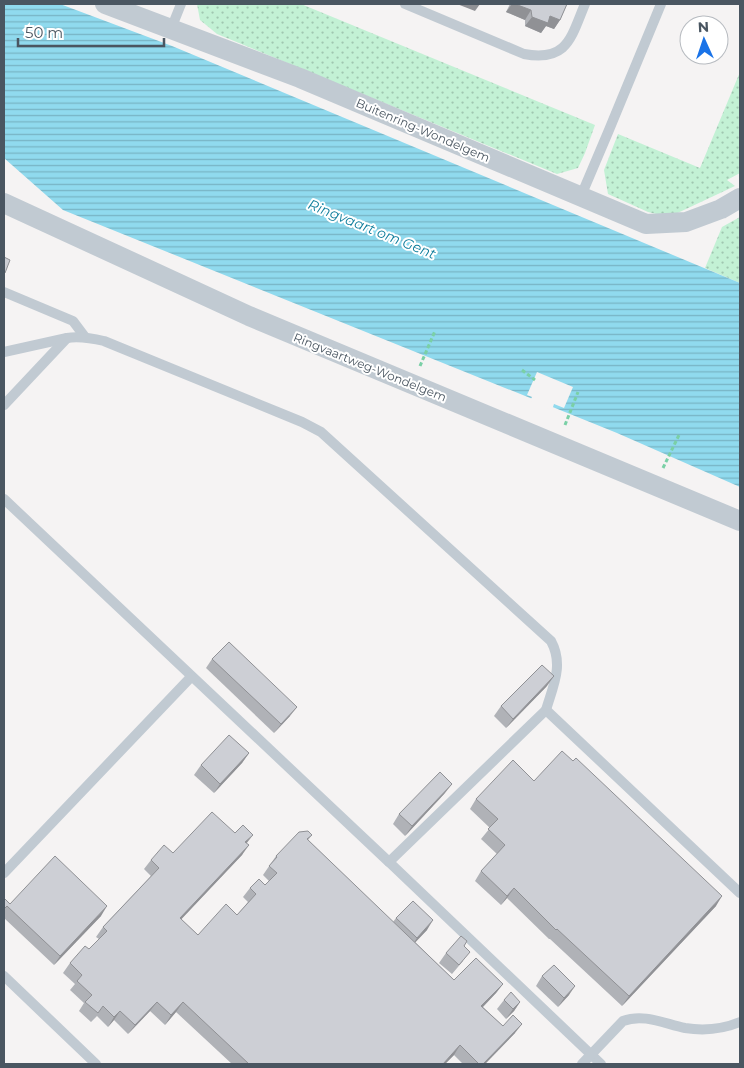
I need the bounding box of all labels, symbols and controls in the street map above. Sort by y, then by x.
scale bar [18,15,164,47]
north arrow [679,15,729,65]
text: N [697,18,709,36]
text: 50 m [25,23,63,42]
street label: Buitenring-Wondelgem [354,95,492,165]
water label: Ringvaart om Gent [305,195,439,263]
street label: Ringvaartweg-Wondelgem [291,329,449,405]

